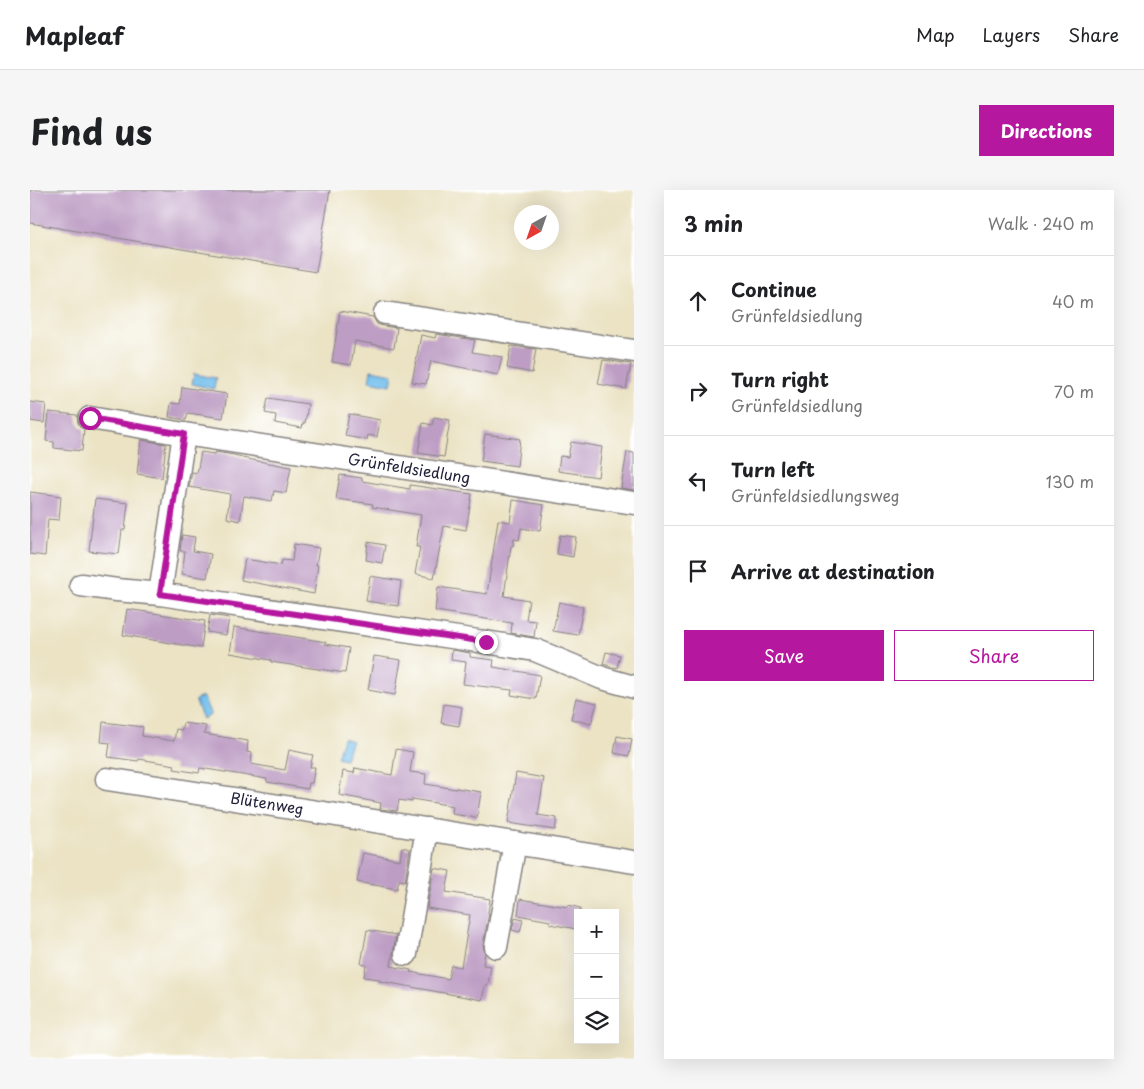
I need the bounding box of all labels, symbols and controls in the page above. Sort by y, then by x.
text: Mapleaf [25,17,124,53]
text: Map [916,21,955,48]
text: Layers [983,21,1040,48]
text: Share [1068,21,1119,48]
text: Find us [30,104,152,157]
button: Directions [979,105,1114,156]
north arrow [514,205,559,250]
text: 3 min [684,207,743,239]
text: Walk · 240 m [988,211,1094,235]
text: Continue [731,275,817,303]
icon: ahead [684,287,712,315]
text: 40 m [1052,289,1094,313]
text: Grünfeldsiedlung [731,303,863,327]
text: Turn right [731,365,829,393]
icon: right [684,377,712,405]
text: 70 m [1054,379,1094,403]
text: Grünfeldsiedlung [731,393,863,417]
route start [79,407,102,430]
street label: Grünfeldsiedlung [346,446,472,489]
text: Turn left [731,455,815,483]
icon: left [684,467,712,495]
text: 130 m [1046,469,1094,493]
text: Grünfeldsiedlungsweg [731,483,900,507]
icon: arrive [684,557,712,585]
text: Arrive at destination [731,557,935,585]
button: Save [684,630,884,681]
button: Share [894,630,1094,681]
route end [475,631,498,654]
street label: Blütenweg [229,785,305,820]
map controls [574,909,619,1044]
button: + [574,909,619,954]
button: − [574,954,619,999]
button: layers [574,999,619,1044]

